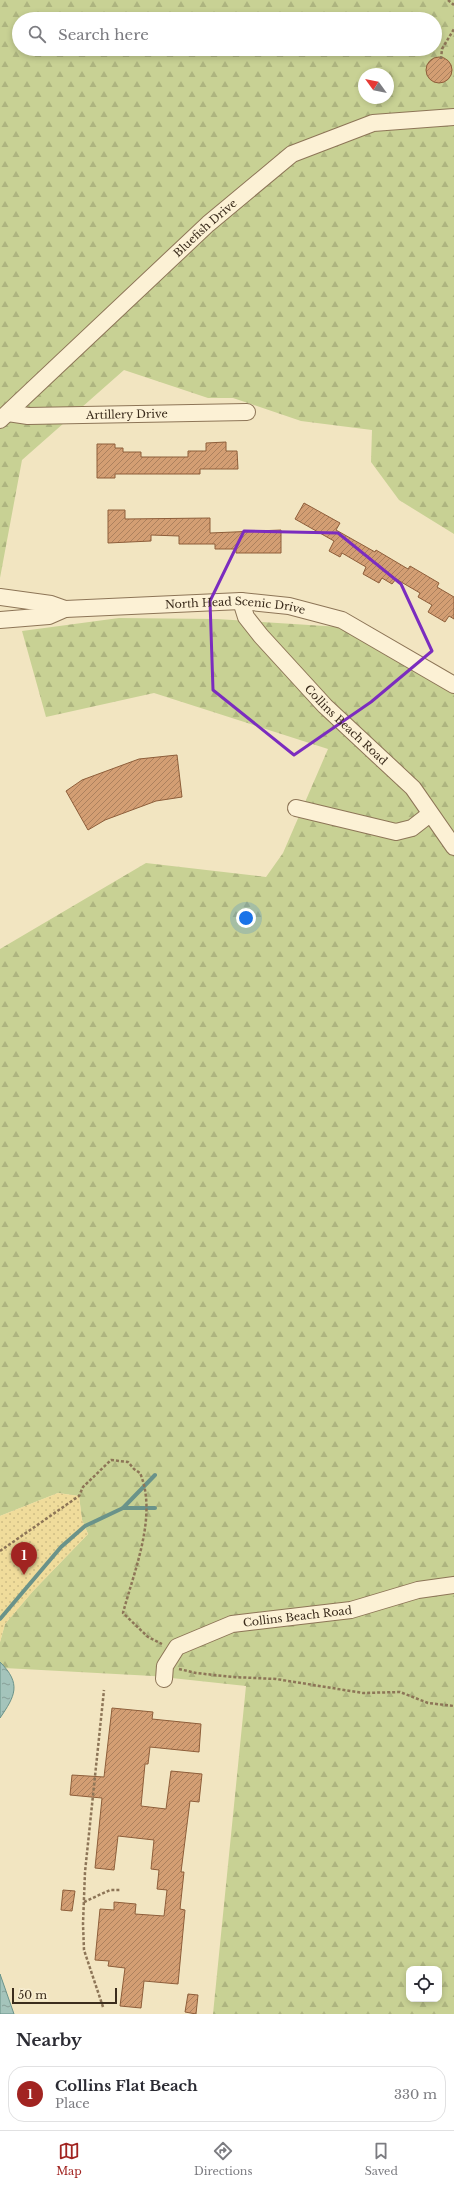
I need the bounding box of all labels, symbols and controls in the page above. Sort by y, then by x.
search box [12,12,442,56]
icon: search [26,23,48,45]
text: Search here [58,25,149,44]
north arrow [358,68,394,104]
street label: Bluefish Drive [171,196,240,260]
street label: Artillery Drive [85,406,168,422]
street label: North Head Scenic Drive [165,594,307,617]
street label: Collins Beach Road [302,682,391,768]
your location [236,908,256,928]
pin: 1 [11,1542,37,1575]
street label: Collins Beach Road [242,1603,353,1630]
map controls [406,1966,442,2002]
button: locate [406,1966,442,2002]
scale bar [12,1986,117,2005]
text: 50 m [18,1988,47,2002]
text: Nearby [16,2030,82,2051]
text: Collins Flat Beach [55,2076,198,2095]
text: 1 [27,2086,33,2103]
text: 330 m [394,2086,437,2103]
text: Place [55,2095,90,2112]
tab: Map [56,2140,82,2178]
tab: Directions [194,2140,252,2178]
tab: Saved [365,2140,398,2178]

